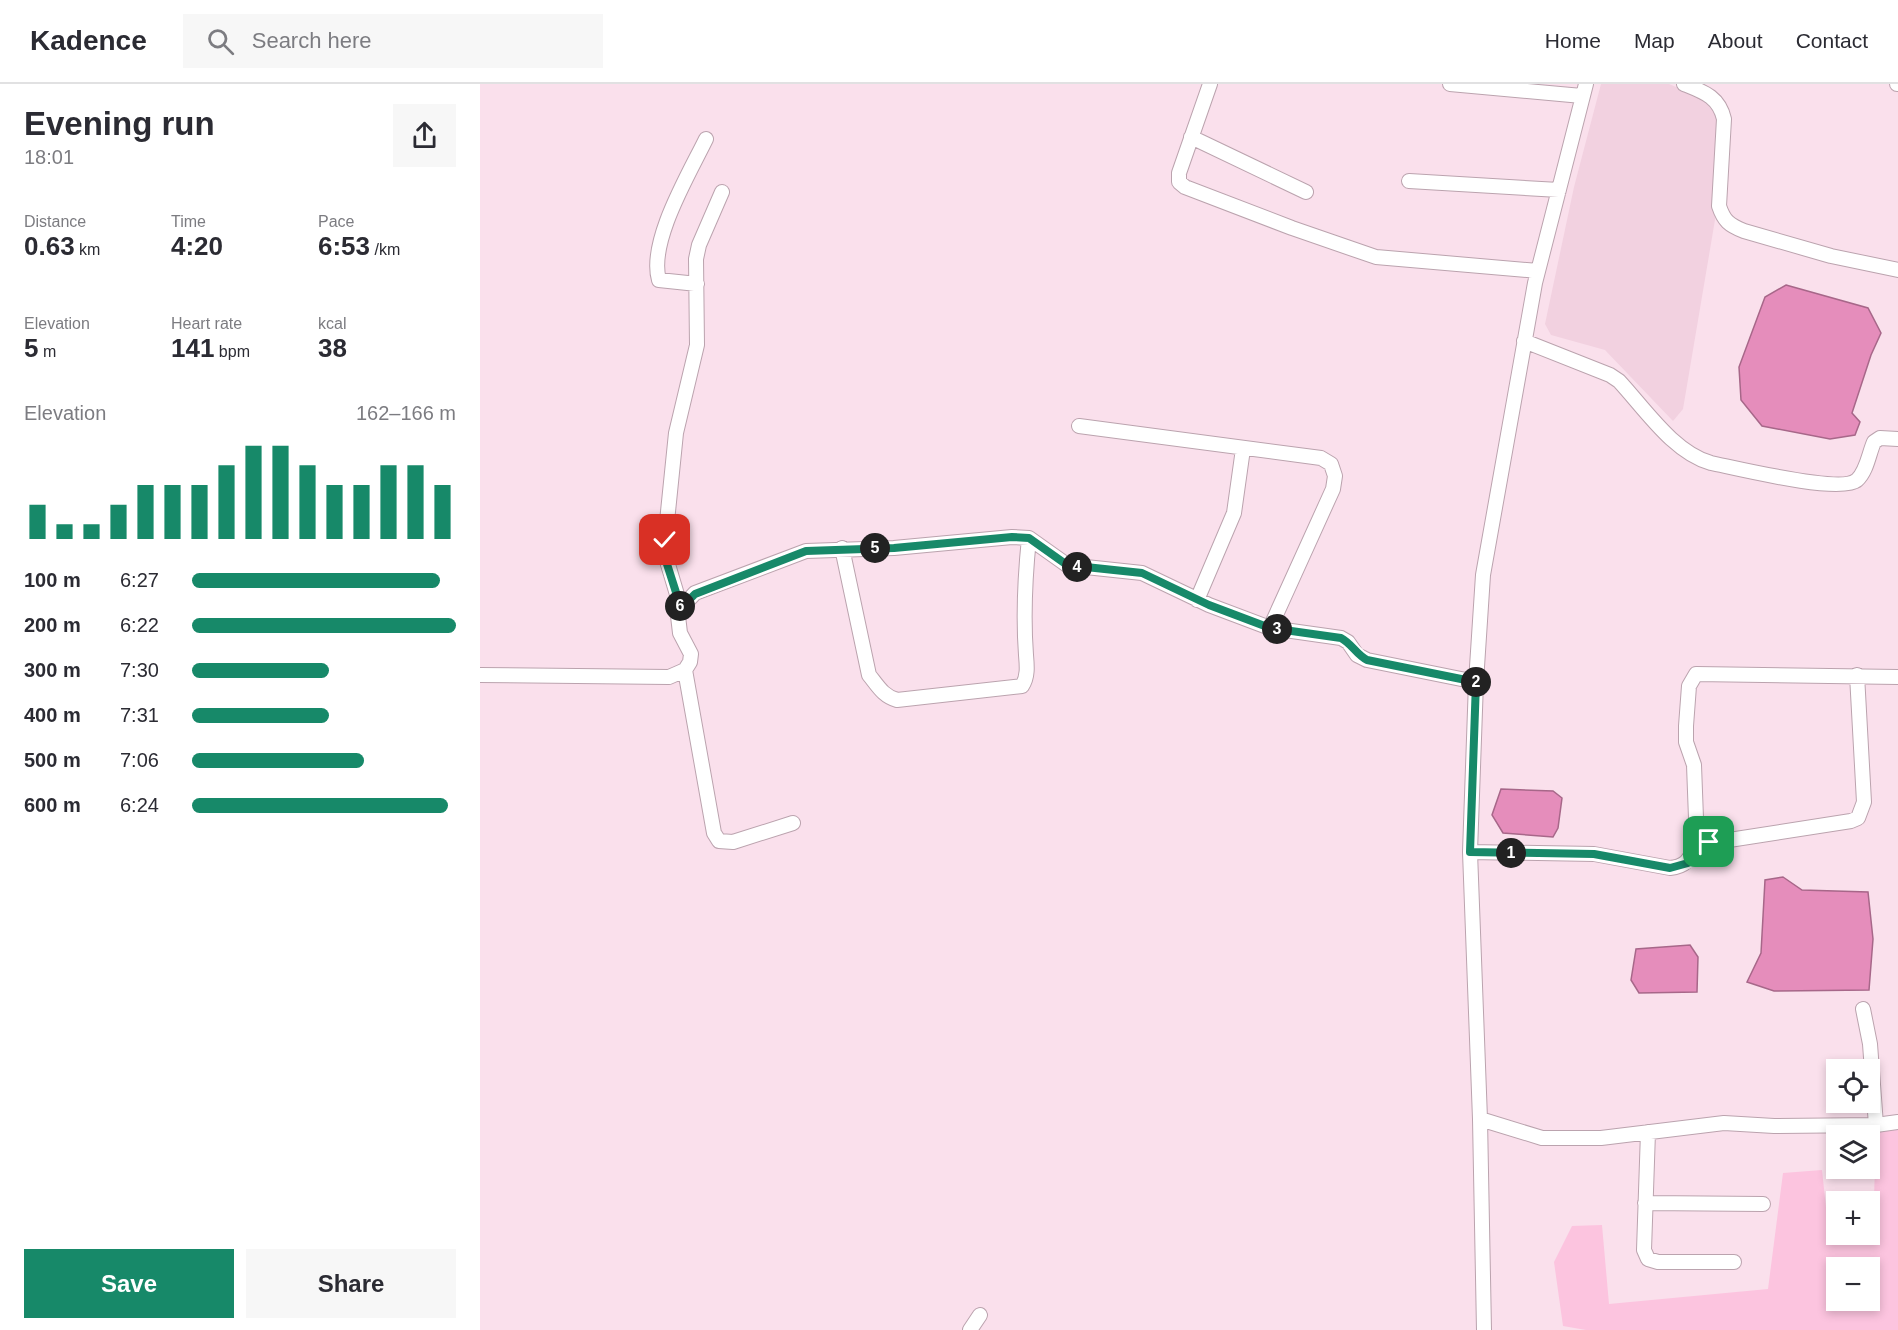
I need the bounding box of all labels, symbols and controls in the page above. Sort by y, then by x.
search box [183,14,603,68]
text: Kadence [30,25,147,56]
icon: search [204,25,237,58]
text: Search here [252,28,372,53]
text: Home [1545,29,1601,52]
text: Map [1634,29,1675,52]
text: About [1708,29,1763,52]
text: Contact [1796,29,1868,52]
button: share [393,104,456,167]
text: Evening run [24,105,215,142]
text: 18:01 [24,146,74,168]
text: Distance [24,213,86,230]
text: Time [171,213,206,230]
text: Pace [318,213,354,230]
text: 0.63 [24,231,75,261]
text: 4:20 [171,231,223,261]
text: 6:53 [318,231,370,261]
text: km [75,241,100,258]
text: /km [370,241,400,258]
text: Elevation [24,315,90,332]
text: Heart rate [171,315,242,332]
text: kcal [318,315,346,332]
text: 5 [24,333,38,363]
text: 141 [171,333,214,363]
text: 38 [318,333,347,363]
text: m [38,343,56,360]
text: bpm [214,343,250,360]
text: Elevation [24,402,106,424]
text: 162–166 m [356,402,456,424]
pin [639,514,690,565]
icon: check [648,523,681,556]
pin: 5 [860,533,890,563]
text: 5 [871,539,879,556]
pin: 4 [1062,552,1092,582]
text: 4 [1073,558,1081,575]
text: 100 m [24,569,81,591]
text: 6:27 [120,569,159,591]
pin: 6 [665,591,695,621]
text: 6 [676,597,684,614]
text: 200 m [24,614,81,636]
text: 6:22 [120,614,159,636]
pin: 3 [1262,614,1292,644]
text: 3 [1273,620,1281,637]
text: 300 m [24,659,81,681]
text: 7:30 [120,659,159,681]
pin: 2 [1461,667,1491,697]
text: 2 [1472,673,1480,690]
text: 400 m [24,704,81,726]
text: 7:31 [120,704,159,726]
text: 500 m [24,749,81,771]
text: 7:06 [120,749,159,771]
text: 600 m [24,794,81,816]
text: 6:24 [120,794,159,816]
pin [1683,816,1734,867]
icon: arrive [1692,825,1725,858]
pin: 1 [1496,838,1526,868]
text: 1 [1507,844,1515,861]
map controls [1826,1059,1880,1311]
button: locate [1826,1059,1880,1113]
button: layers [1826,1125,1880,1179]
button: + [1826,1191,1880,1245]
button: Save [24,1249,234,1318]
button: Share [246,1249,456,1318]
button: − [1826,1257,1880,1311]

